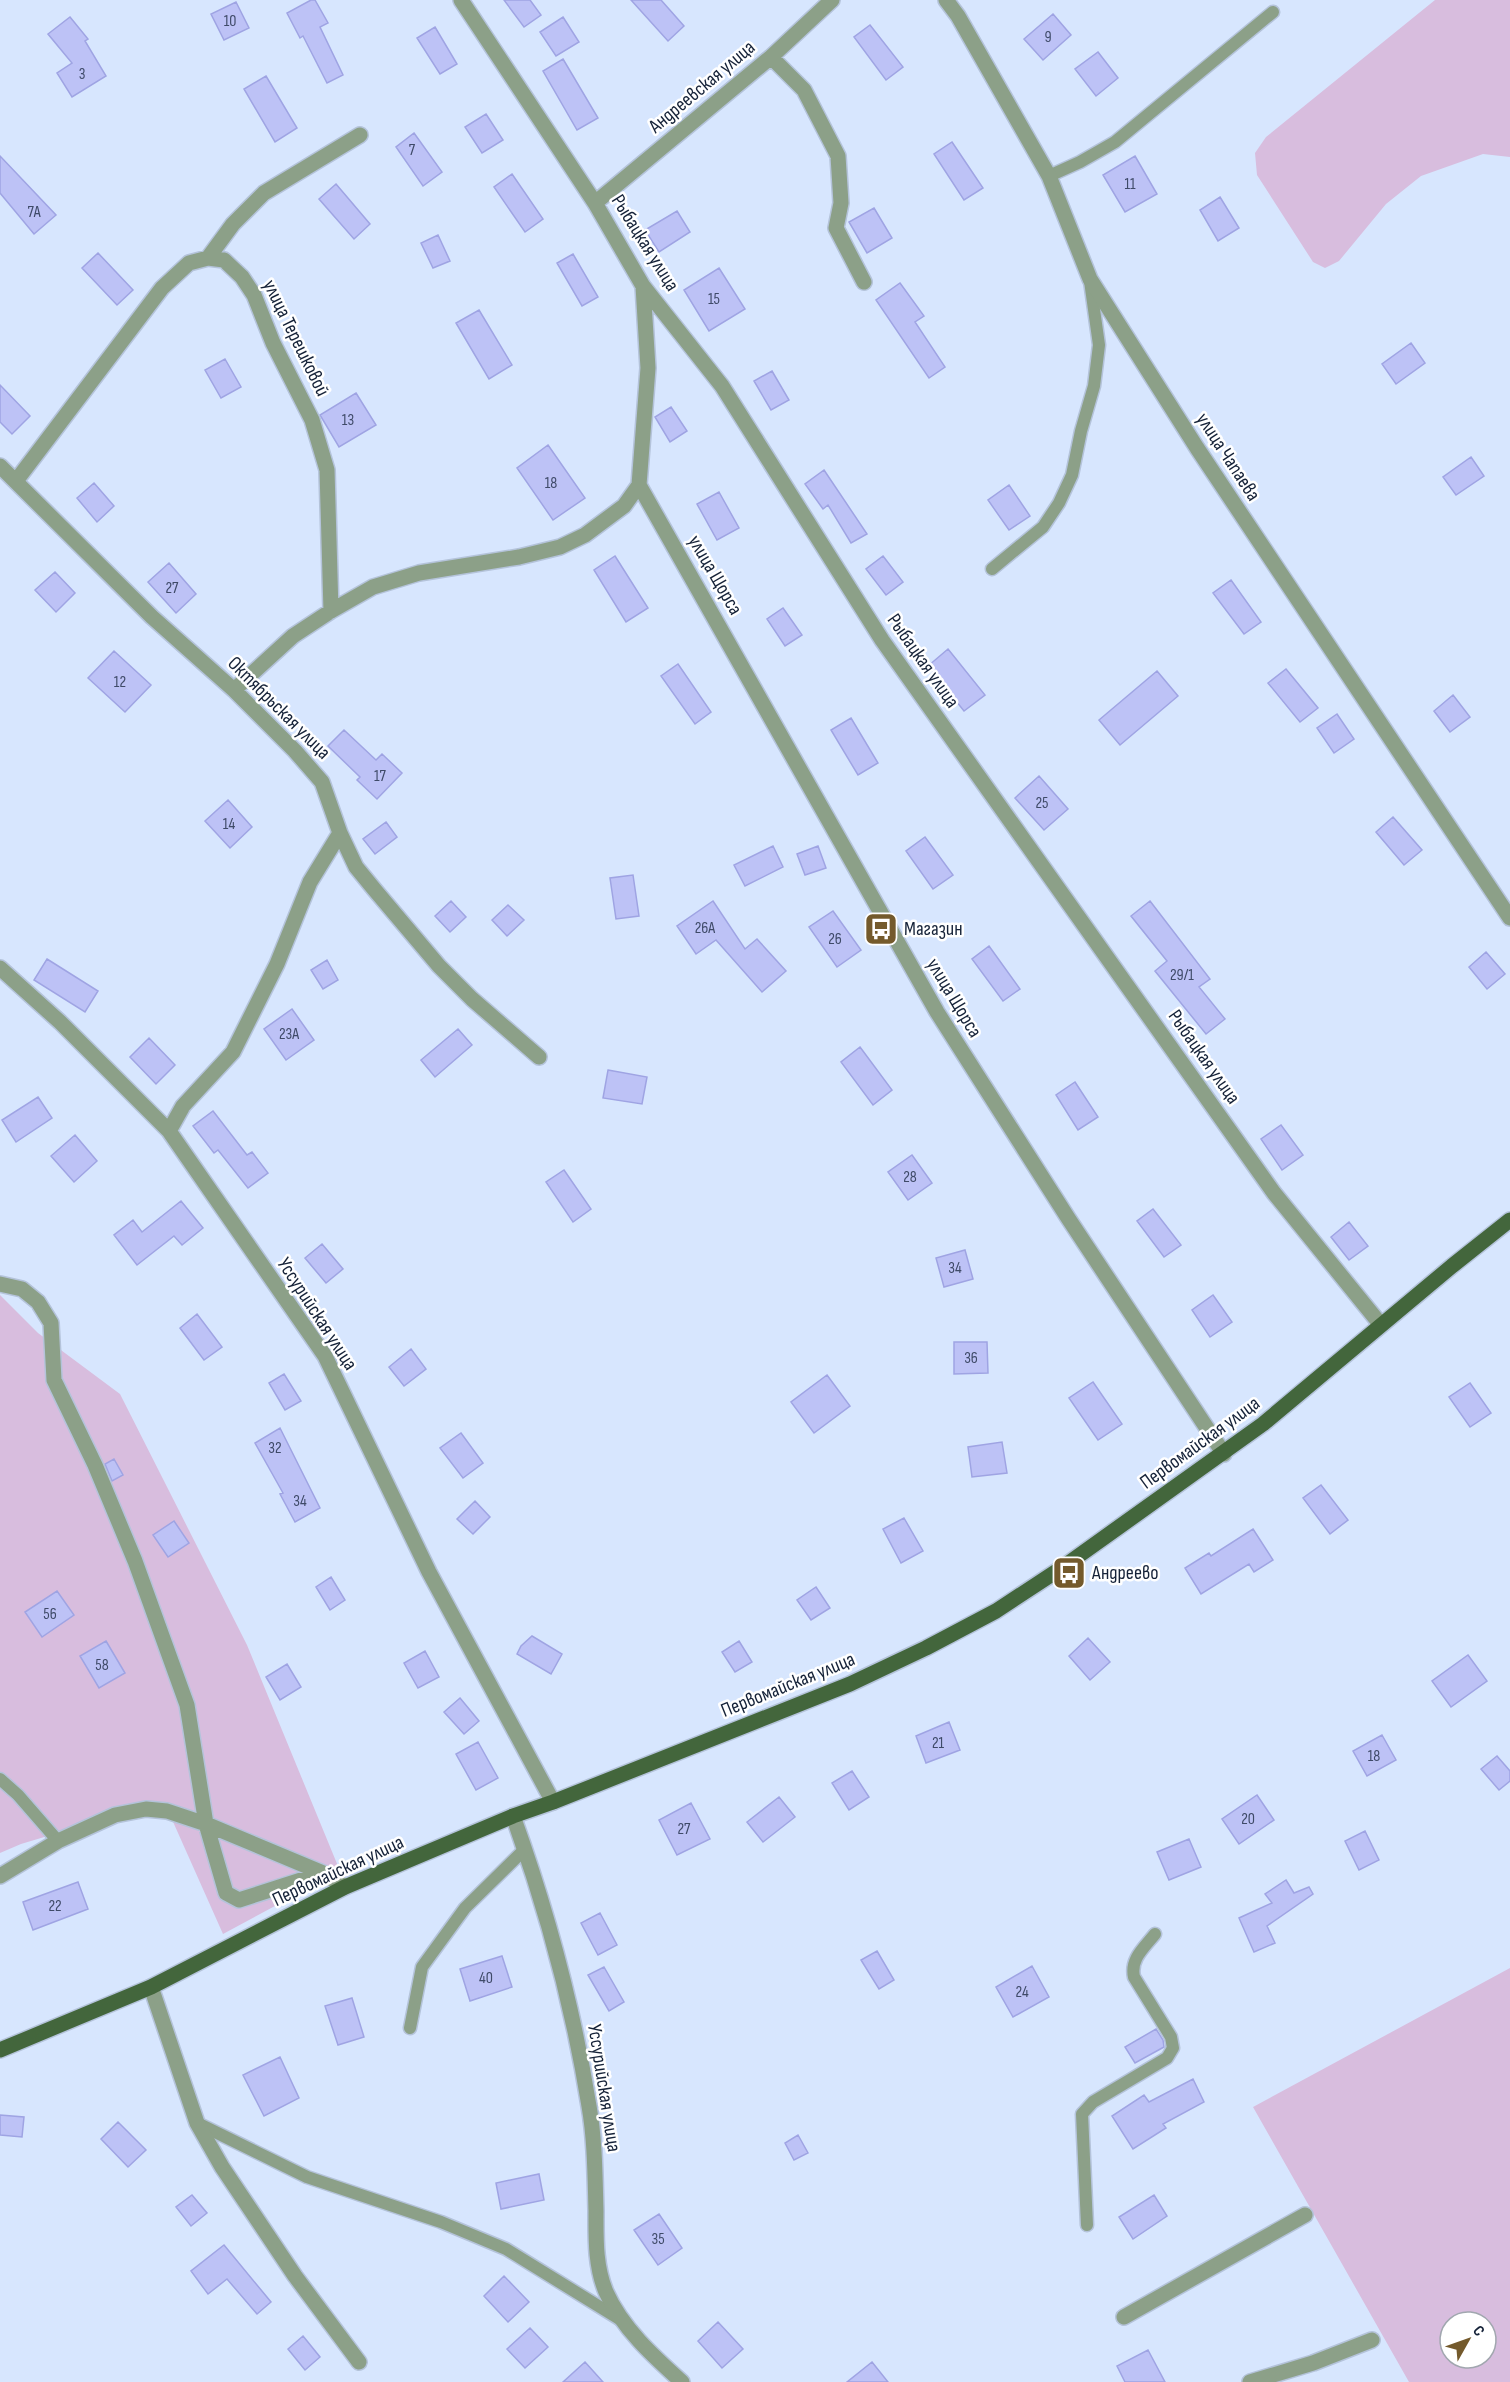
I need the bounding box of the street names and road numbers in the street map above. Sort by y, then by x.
street label: Андреевская улица [643,36,760,139]
street label: Рыбацкая улица [606,190,684,296]
street label: улица Терешковой [257,276,335,400]
street label: улица Чапаева [1191,409,1265,505]
street label: улица Щорса [683,531,747,619]
street label: Рыбацкая улица [882,609,964,713]
street label: Октябрьская улица [223,652,335,764]
street label: улица Щорса [921,954,987,1042]
street label: Рыбацкая улица [1163,1005,1245,1109]
street label: Уссурийская улица [272,1253,362,1375]
street label: Первомайская улица [1135,1392,1265,1494]
street label: Первомайская улица [718,1647,858,1723]
street label: Первомайская улица [269,1830,407,1912]
street label: Уссурийская улица [582,2022,626,2154]

